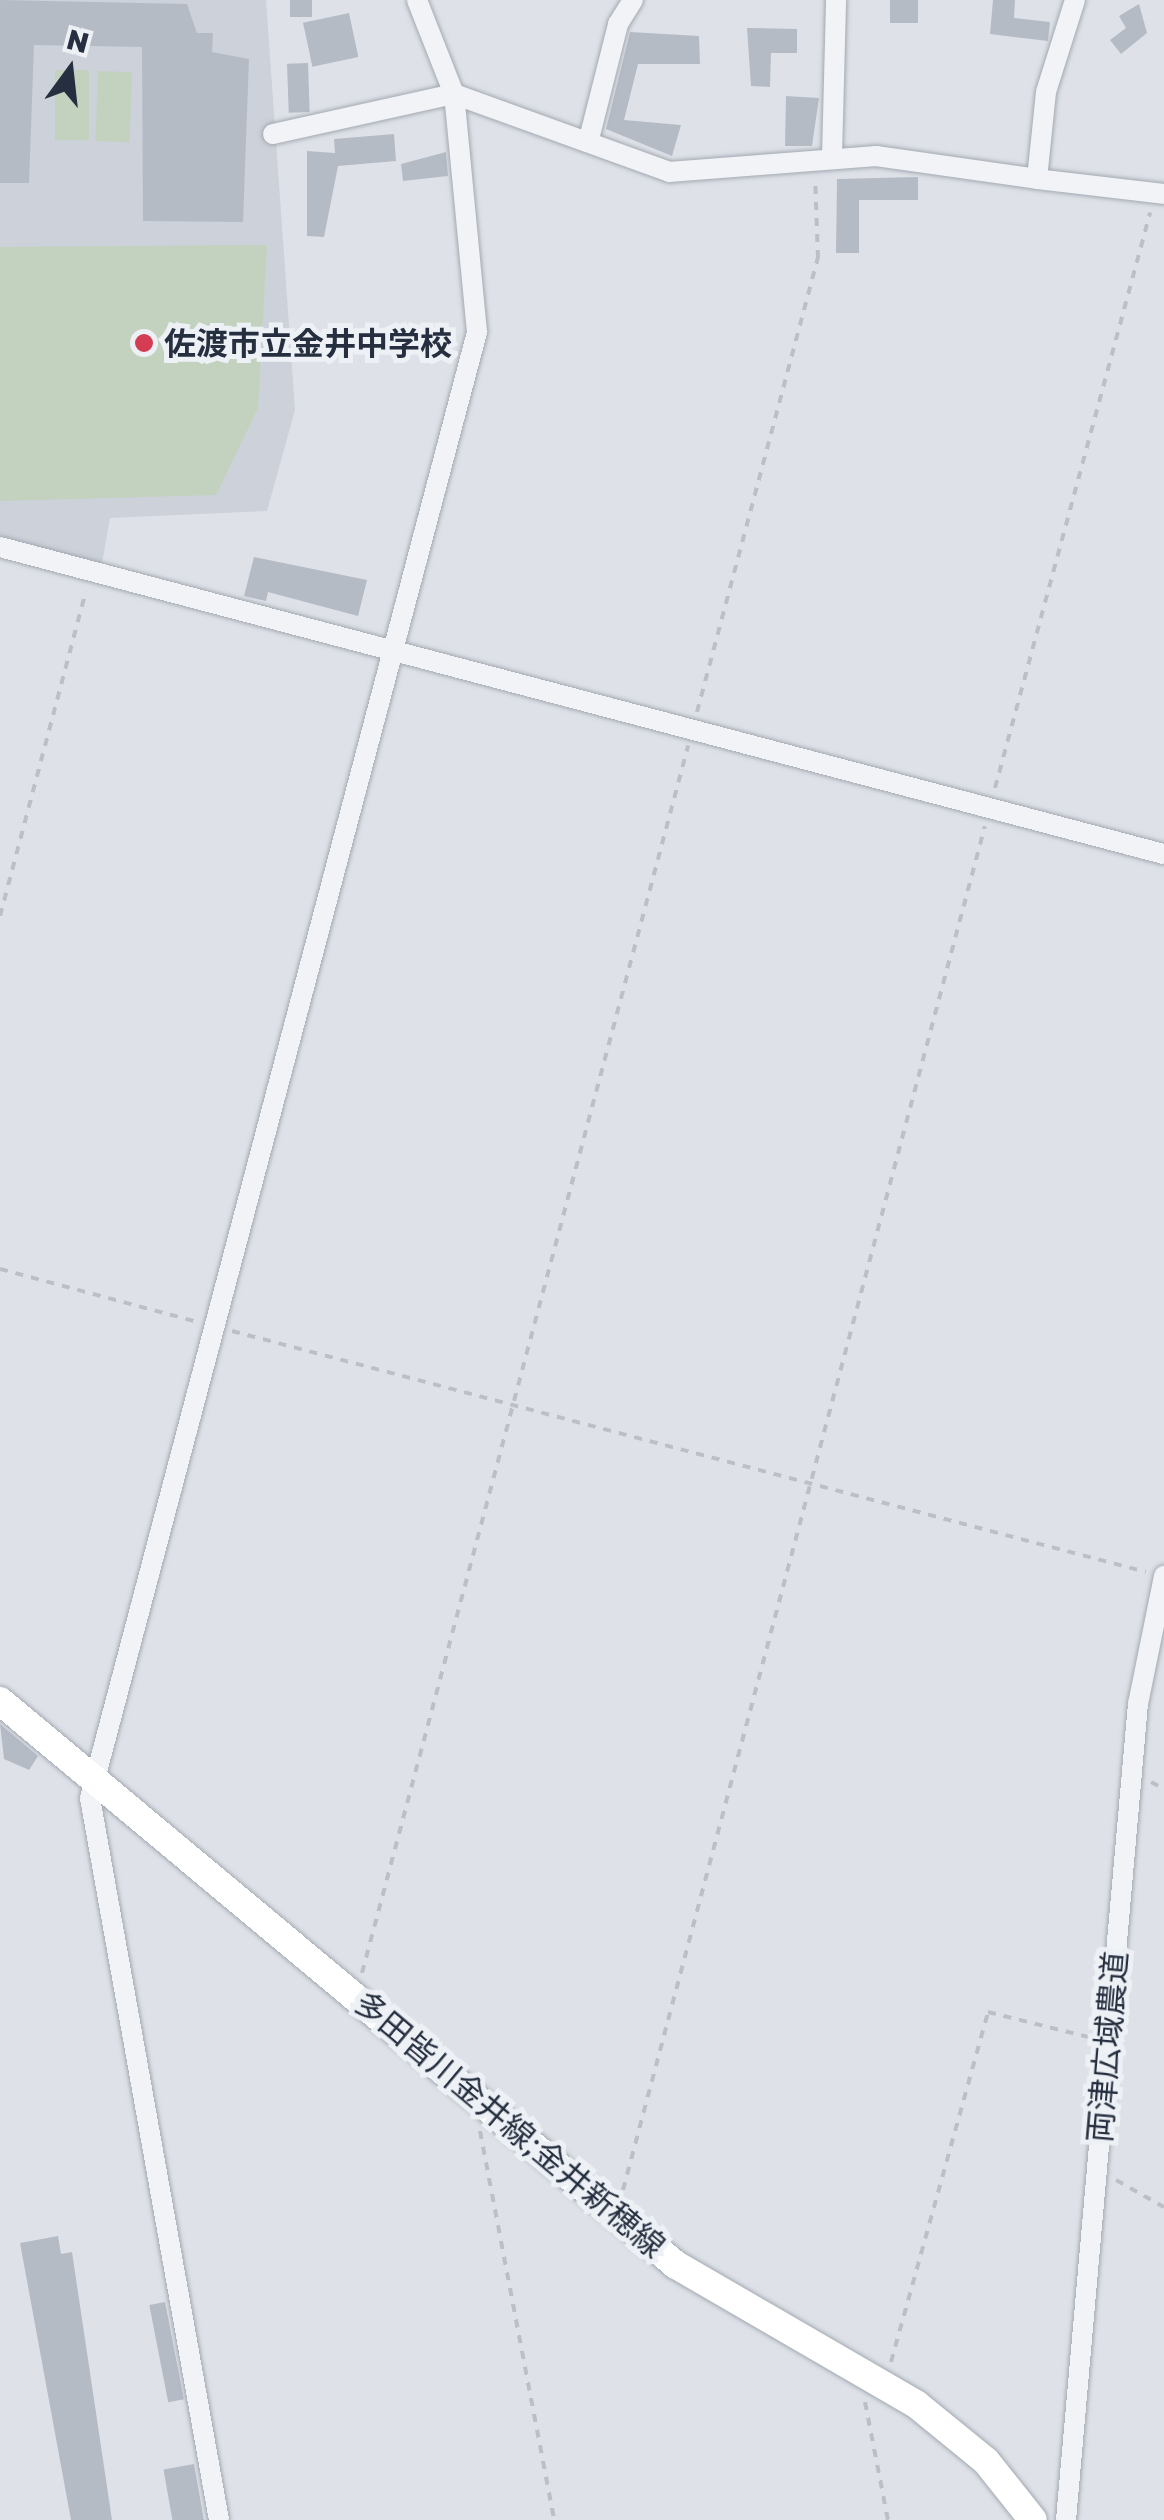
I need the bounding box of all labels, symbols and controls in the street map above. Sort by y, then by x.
north arrow [20,20,120,120]
text: N [63,22,92,59]
place label: 佐渡市立金井中学校 [164,324,452,362]
marker: 佐渡市立金井中学校 [133,332,155,354]
street label: 両津広域農道 [1080,1950,1134,2144]
street label: 多田皆川金井線;金井新穂線 [347,1983,673,2265]

